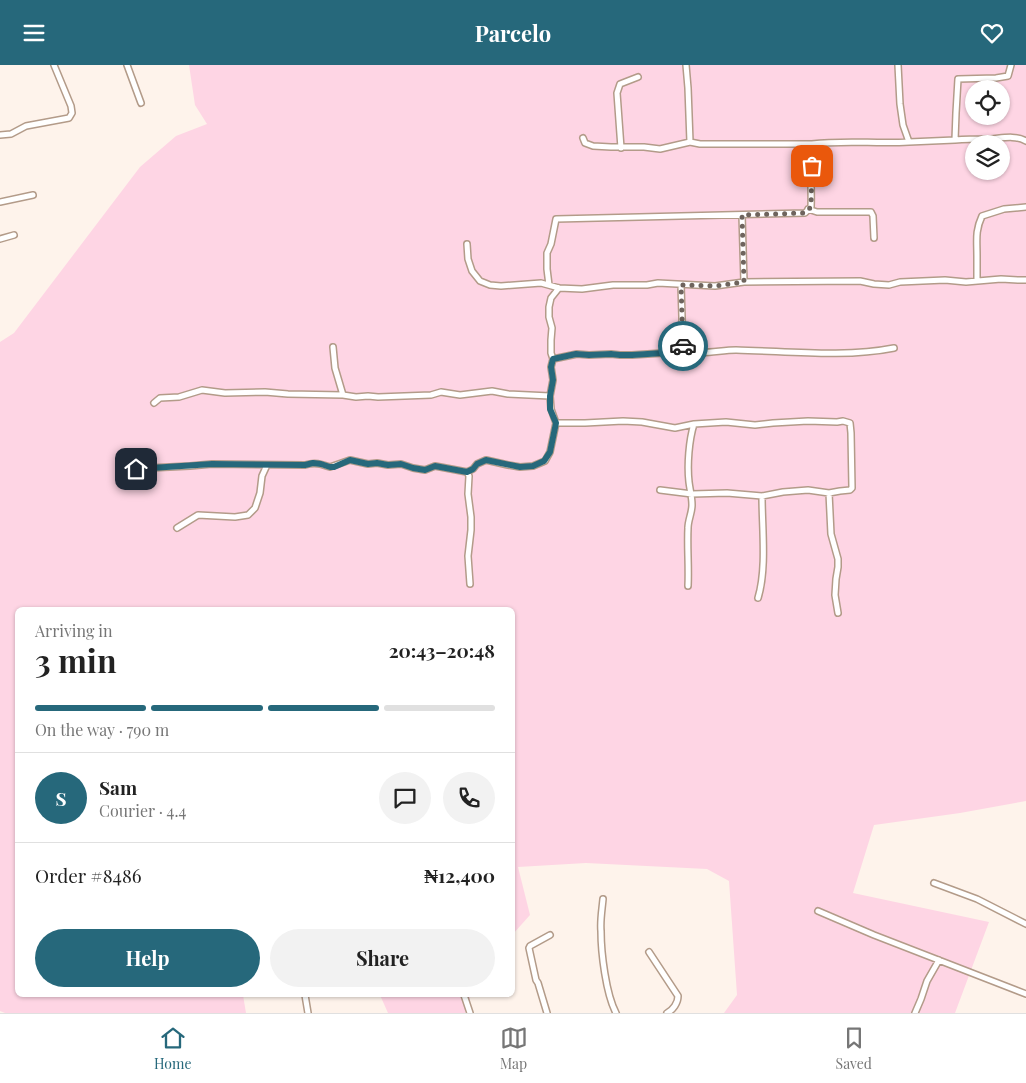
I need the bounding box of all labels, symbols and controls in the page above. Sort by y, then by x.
text: Parcelo [475,18,551,48]
icon: menu [20,19,48,47]
icon: heart [978,19,1006,47]
map controls [965,80,1010,180]
button: locate [965,80,1010,125]
button: layers [965,135,1010,180]
pin [791,145,833,187]
icon: bag [798,152,826,180]
courier [658,321,708,371]
icon: car [669,332,697,360]
pin [115,448,157,490]
icon: home [122,455,150,483]
text: Arriving in [35,620,113,641]
text: 20:43–20:48 [389,637,495,663]
text: 3 min [35,638,117,681]
text: On the way · 790 m [35,719,169,740]
button: chat [379,772,431,824]
button: phone [443,772,495,824]
text: Sam [99,774,137,800]
text: S [55,785,67,811]
text: Courier · 4.4 [99,800,186,821]
text: Order #8486 [35,862,142,888]
text: ₦12,400 [424,862,495,888]
button: Help [35,929,260,987]
button: Share [270,929,495,987]
tab: Home [154,1024,192,1073]
tab: Map [500,1024,528,1073]
tab: Saved [836,1024,872,1073]

